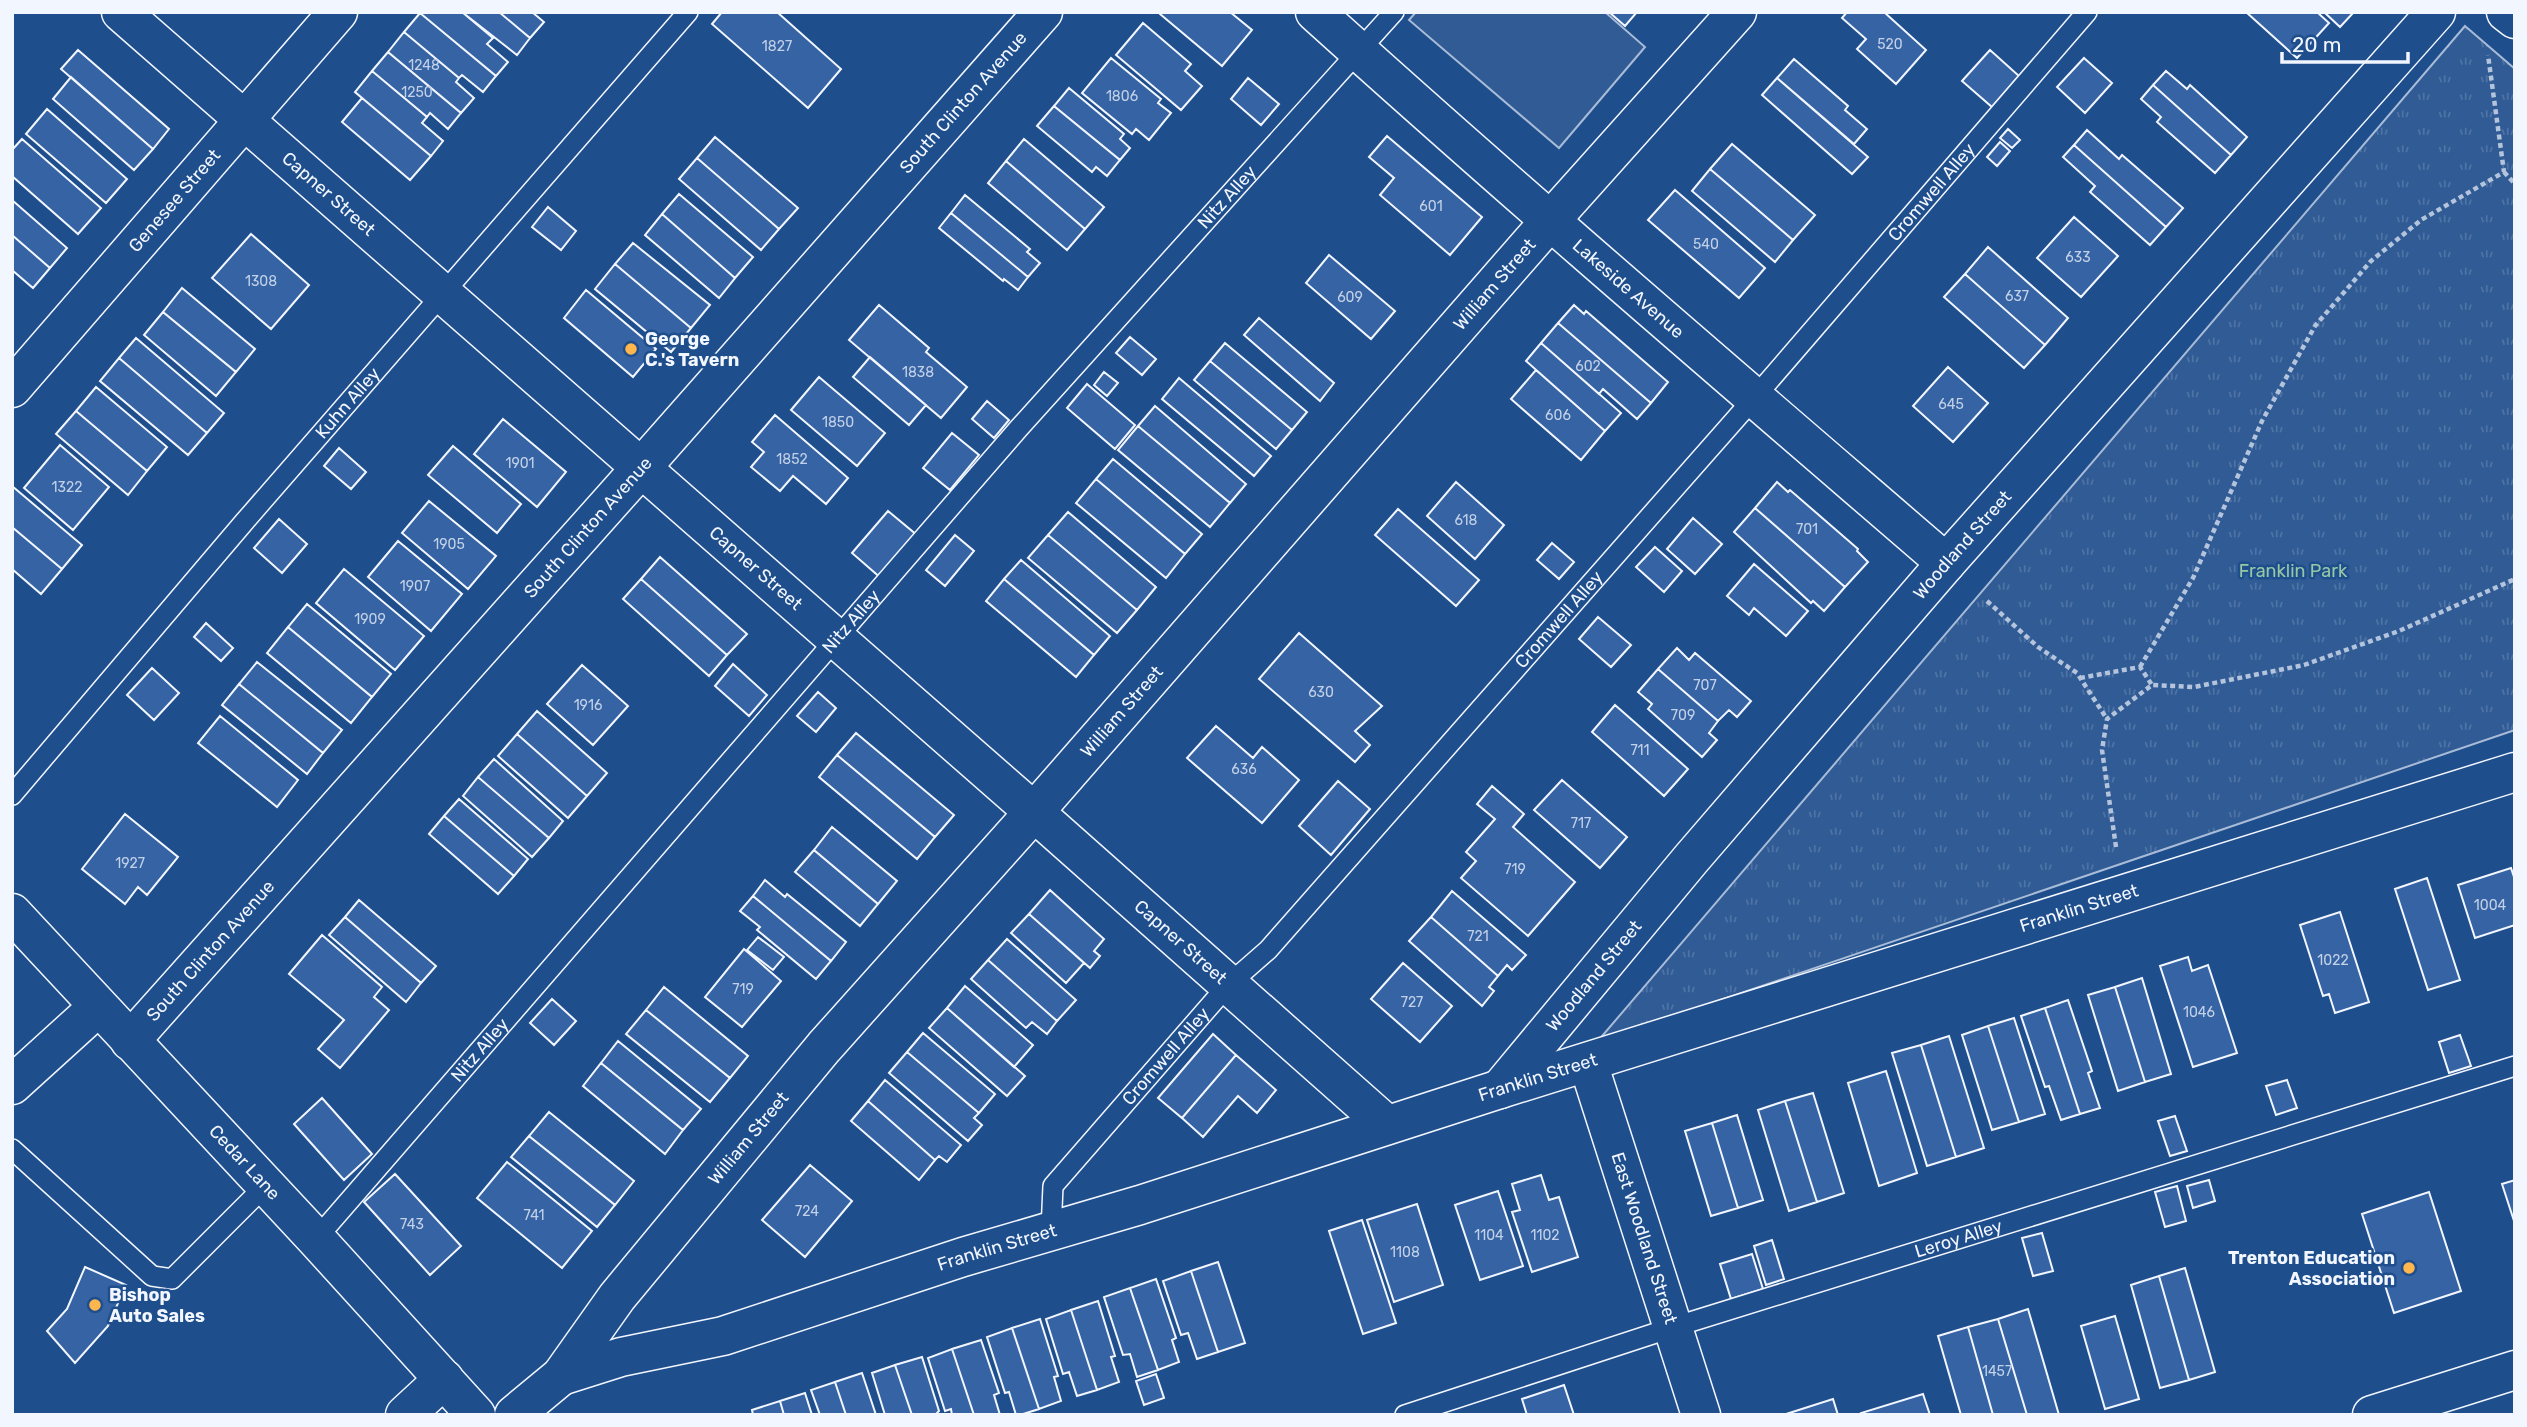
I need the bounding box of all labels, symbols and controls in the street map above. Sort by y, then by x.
scale bar [2282,21,2408,65]
street label: South Clinton Avenue [895,27,1032,178]
text: 20 m [2292,32,2341,57]
house number: 520 [1877,36,1903,53]
house number: 1827 [762,38,792,55]
house number: 1248 [408,57,440,74]
house number: 1250 [401,84,433,101]
house number: 1806 [1106,88,1138,105]
street label: Cromwell Alley [1883,139,1980,246]
street label: Genesee Street [124,145,225,257]
street label: Capner Street [277,147,380,241]
street label: Nitz Alley [1193,161,1261,233]
house number: 601 [1419,198,1443,215]
street label: William Street [1449,234,1540,335]
street label: Lakeside Avenue [1568,234,1689,343]
house number: 540 [1693,236,1719,253]
house number: 633 [2065,249,2091,266]
house number: 1308 [245,273,277,290]
house number: 637 [2005,288,2029,305]
house number: 609 [1337,289,1363,306]
place label: George C.'s Tavern [645,328,739,371]
marker: George C.'s Tavern [623,341,639,357]
house number: 602 [1575,358,1601,375]
street label: Kuhn Alley [311,363,385,443]
house number: 1838 [902,364,934,381]
house number: 645 [1938,396,1964,413]
house number: 606 [1545,407,1571,424]
house number: 1850 [822,414,854,431]
house number: 1852 [776,451,808,468]
street label: South Clinton Avenue [519,452,657,603]
house number: 1901 [505,455,535,472]
house number: 1322 [52,479,82,496]
street label: Woodland Street [1909,486,2016,604]
house number: 618 [1454,512,1478,529]
house number: 701 [1796,521,1818,538]
street label: Capner Street [705,522,807,615]
house number: 1905 [433,536,465,553]
park label: Franklin Park [2239,560,2348,582]
street label: Cromwell Alley [1510,566,1608,673]
house number: 1907 [400,578,430,595]
street label: Nitz Alley [817,585,885,658]
house number: 1909 [354,611,386,628]
street label: William Street [1076,661,1168,762]
house number: 707 [1693,677,1717,694]
house number: 630 [1308,684,1334,701]
house number: 1916 [574,697,602,714]
house number: 709 [1671,707,1695,724]
house number: 711 [1630,742,1650,759]
house number: 636 [1231,761,1257,778]
house number: 717 [1571,815,1591,832]
house number: 1927 [115,855,145,872]
house number: 719 [1504,861,1526,878]
street label: South Clinton Avenue [142,876,279,1026]
street label: Franklin Street [2017,879,2141,937]
street label: Capner Street [1130,895,1232,989]
house number: 1004 [2474,897,2507,914]
street label: Woodland Street [1541,916,1646,1036]
house number: 721 [1467,928,1489,945]
house number: 1022 [2317,952,2349,969]
house number: 719 [732,981,754,998]
house number: 727 [1401,994,1423,1011]
street label: Cromwell Alley [1117,1003,1214,1110]
house number: 1046 [2183,1004,2215,1021]
street label: Nitz Alley [446,1014,513,1087]
street label: Franklin Street [1476,1048,1600,1106]
street label: William Street [703,1087,793,1189]
street label: Cedar Lane [204,1120,285,1205]
street label: East Woodland Street [1606,1150,1682,1327]
house number: 724 [795,1203,819,1220]
house number: 741 [523,1207,545,1224]
street label: Leroy Alley [1912,1215,2005,1263]
house number: 743 [400,1216,424,1233]
street label: Franklin Street [934,1219,1059,1276]
house number: 1104 [1474,1227,1504,1244]
house number: 1102 [1530,1227,1560,1244]
house number: 1108 [1390,1244,1420,1261]
place label: Trenton Education Association [2228,1247,2395,1290]
marker: Trenton Education Association [2401,1260,2417,1276]
place label: Bishop Auto Sales [109,1284,205,1327]
marker: Bishop Auto Sales [87,1297,103,1313]
house number: 1457 [1982,1363,2012,1380]

